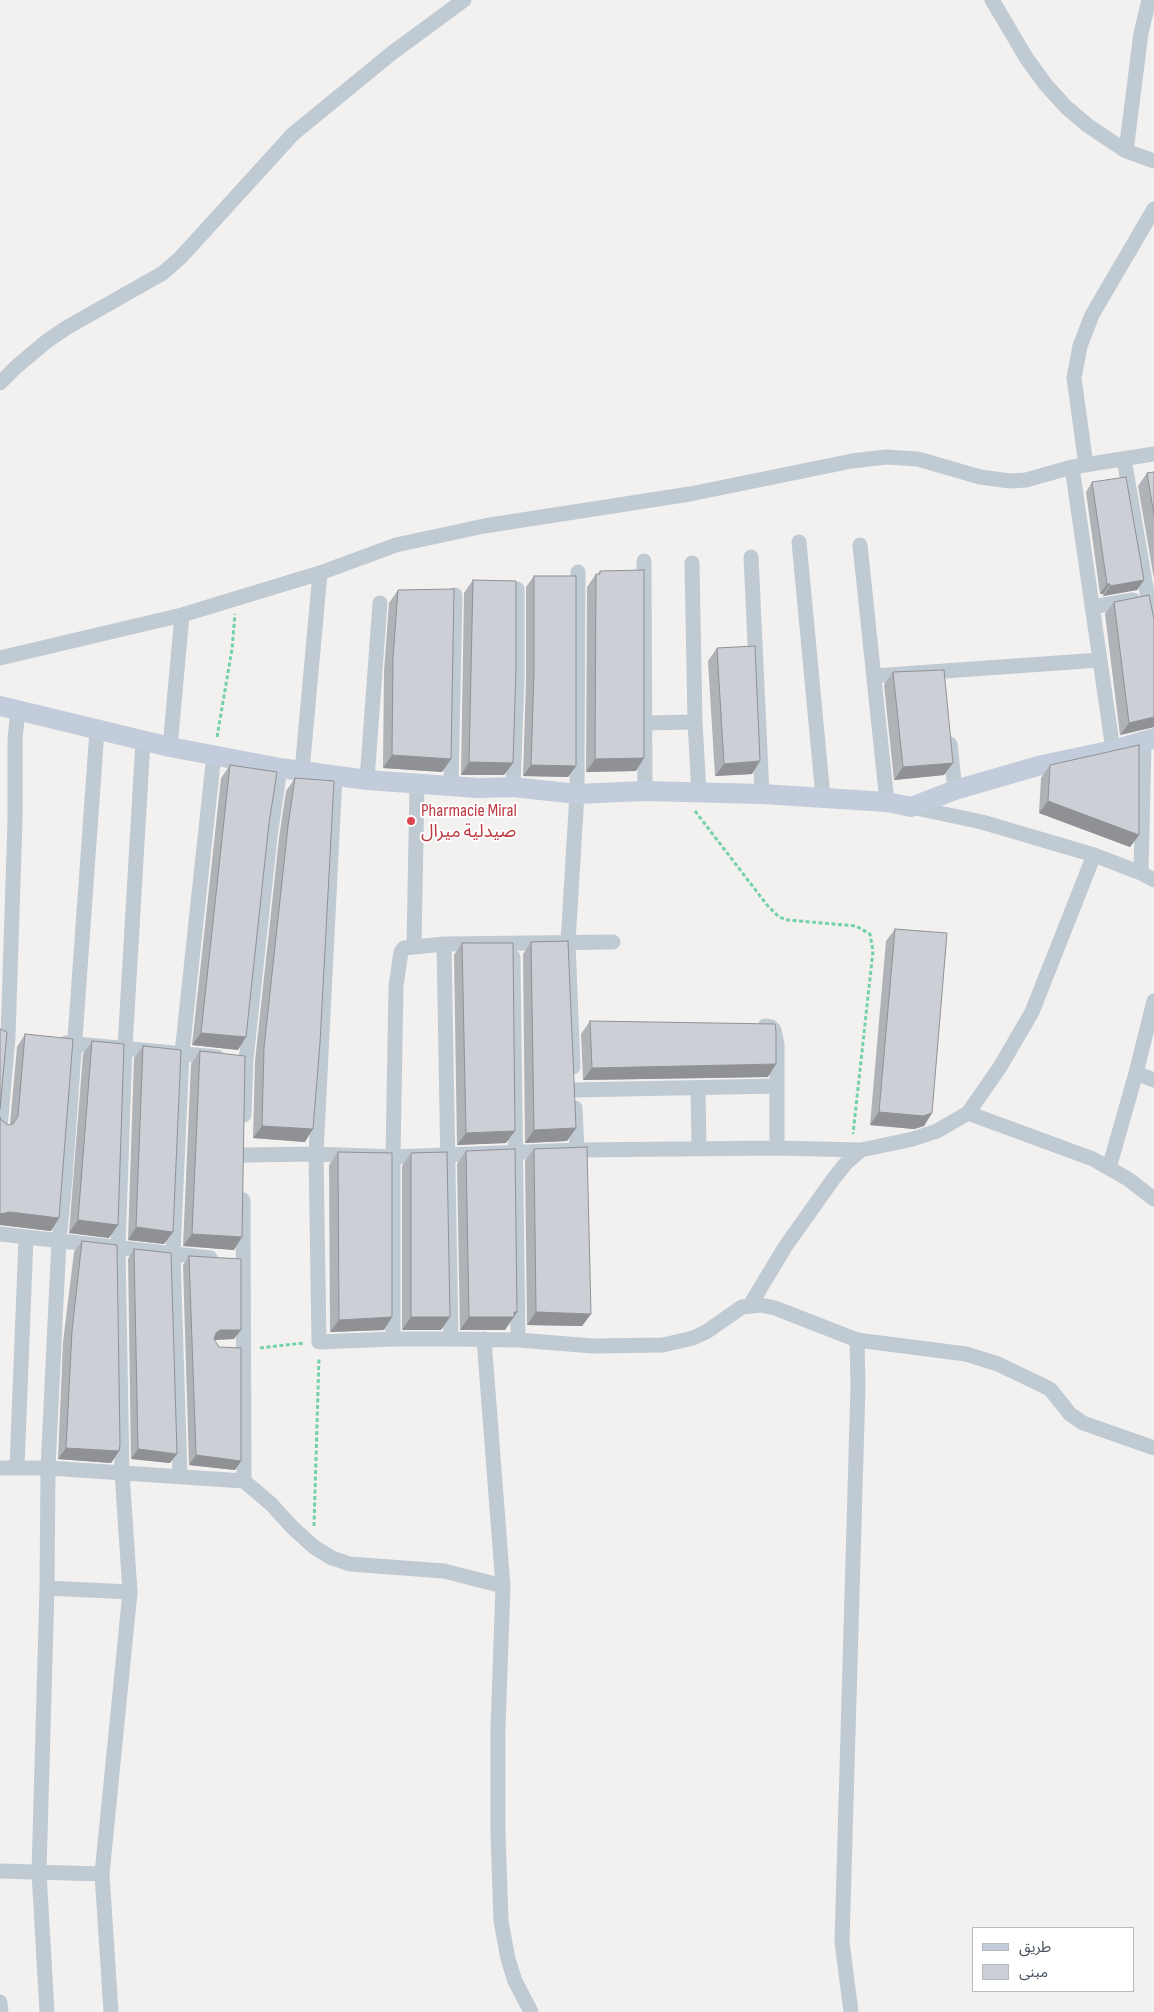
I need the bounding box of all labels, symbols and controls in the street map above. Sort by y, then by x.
place label: Pharmacie Miral صيدلية ميرال [421,800,517,842]
marker: Pharmacie Miral صيدلية ميرال [405,815,417,827]
legend [972,1927,1134,1992]
text: طريق [1019,1938,1051,1957]
text: مبنى [1019,1963,1048,1982]

